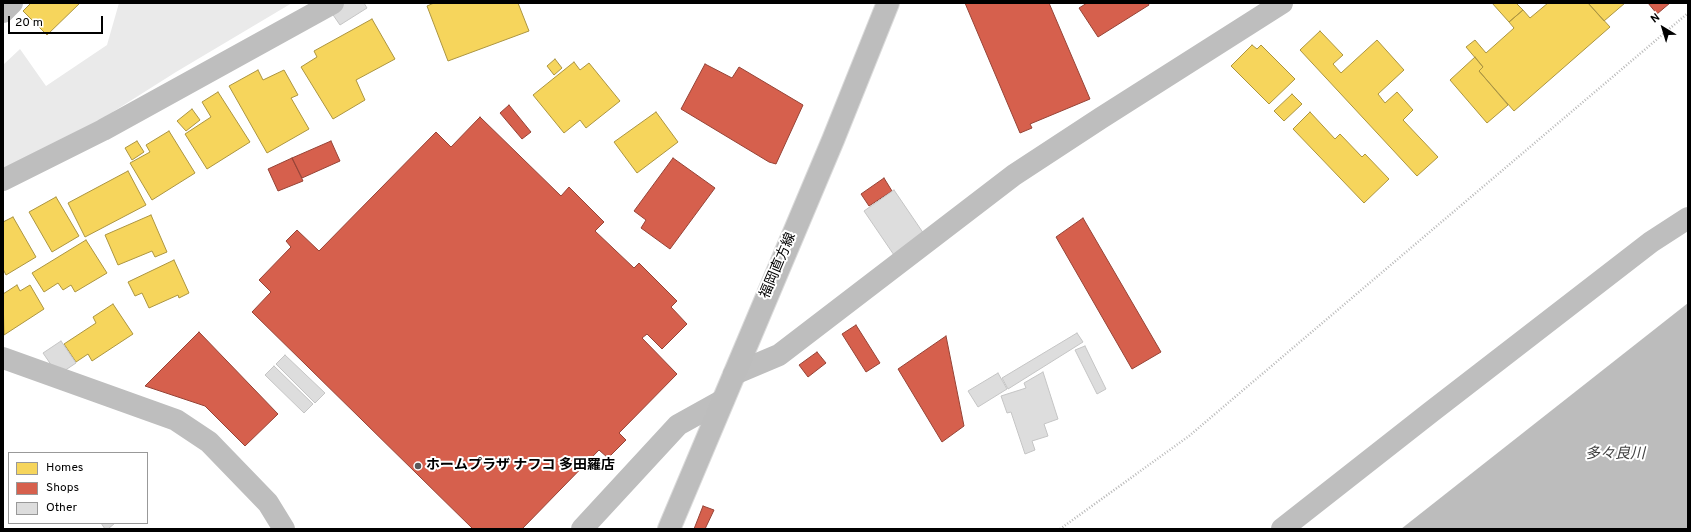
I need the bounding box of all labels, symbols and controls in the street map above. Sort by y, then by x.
scale bar [10,8,105,34]
north arrow [1643,8,1683,48]
text: N [1648,11,1663,26]
text: 20 m [15,15,43,31]
street label: 福岡直方線 [758,231,800,301]
water label: 多々良川 [1585,446,1645,464]
legend [8,452,148,524]
place label: ホームプラザ ナフコ 多田羅店 [426,458,615,474]
text: Homes [46,460,83,476]
marker: ホームプラザ ナフコ 多田羅店 [413,461,423,471]
text: Shops [46,480,79,496]
text: Other [46,500,77,516]

